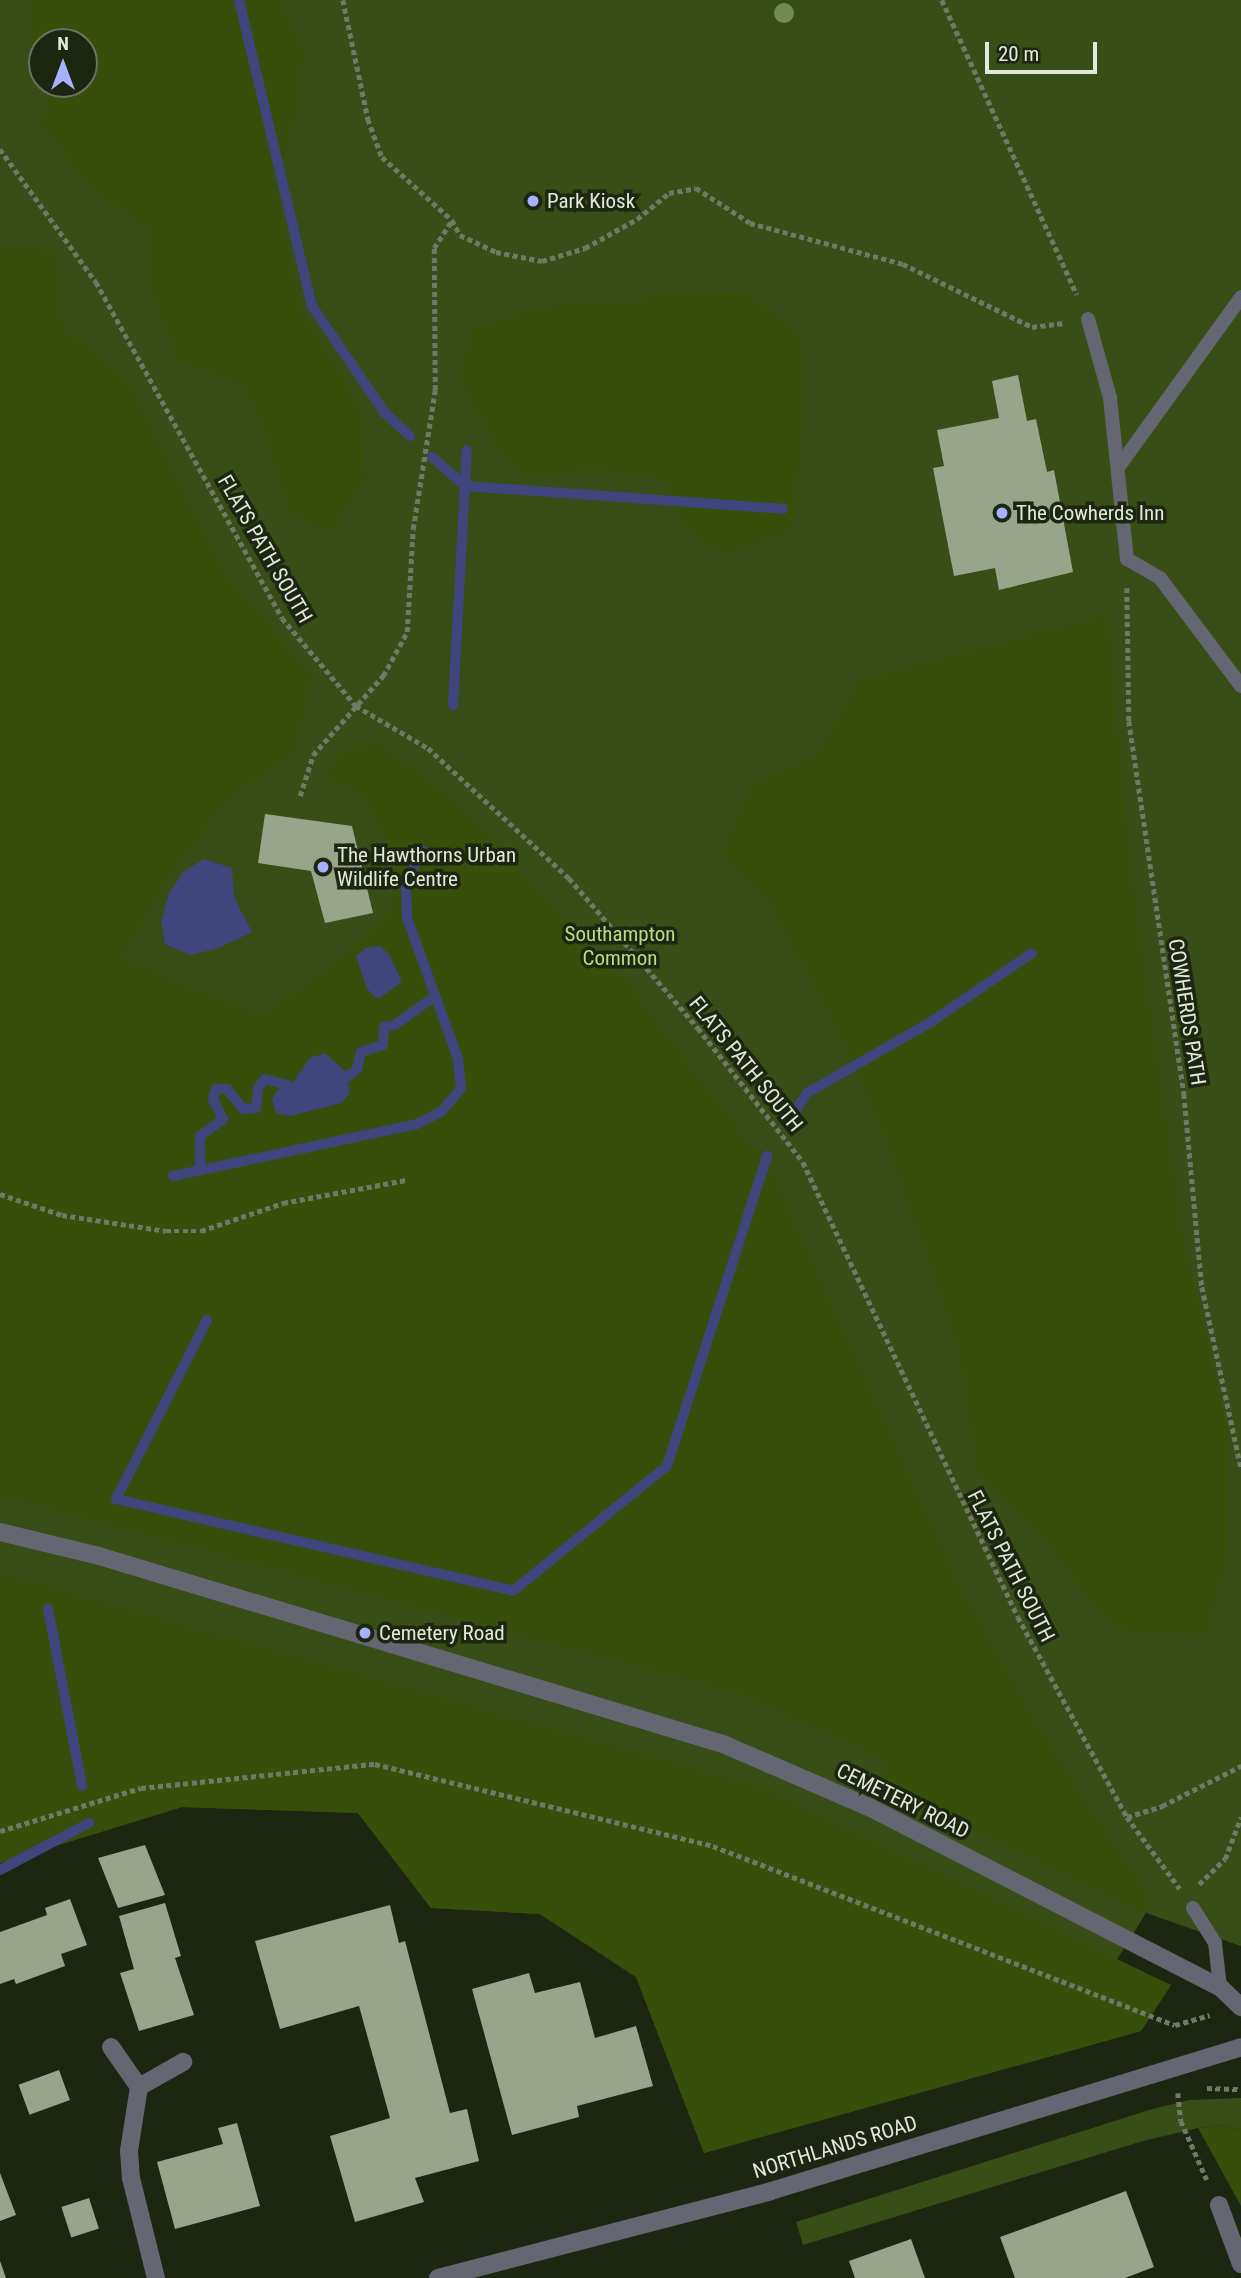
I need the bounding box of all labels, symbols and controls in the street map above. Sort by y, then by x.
north arrow [28,28,98,98]
scale bar [989,28,1101,72]
text: N [57,32,69,55]
text: 20 m [998,42,1039,66]
place label: Park Kiosk [547,188,635,214]
marker: Park Kiosk [525,193,541,209]
street label: FLATS PATH SOUTH [212,471,318,627]
place label: The Cowherds Inn [1016,500,1164,526]
marker: The Cowherds Inn [994,505,1010,521]
place label: The Hawthorns Urban Wildlife Centre [337,842,516,892]
marker: The Hawthorns Urban Wildlife Centre [315,859,331,875]
park label: Southampton Common [565,921,675,971]
street label: COWHERDS PATH [1163,937,1211,1087]
street label: FLATS PATH SOUTH [684,991,808,1137]
street label: FLATS PATH SOUTH [962,1486,1060,1646]
place label: Cemetery Road [379,1620,505,1646]
marker: Cemetery Road [357,1625,373,1641]
street label: CEMETERY ROAD [833,1758,973,1844]
street label: NORTHLANDS ROAD [750,2110,920,2184]

